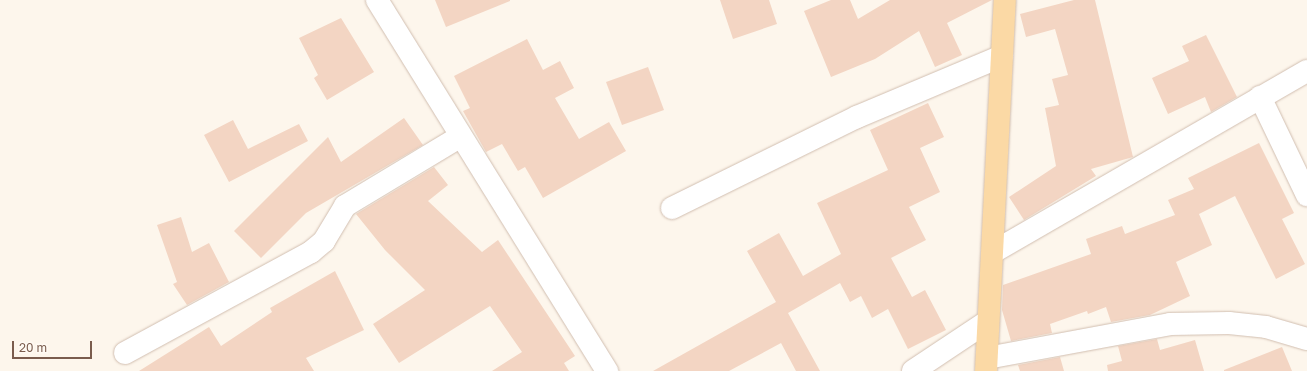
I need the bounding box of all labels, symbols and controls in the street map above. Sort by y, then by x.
scale bar [14,333,94,359]
text: 20 m [19,340,47,355]

